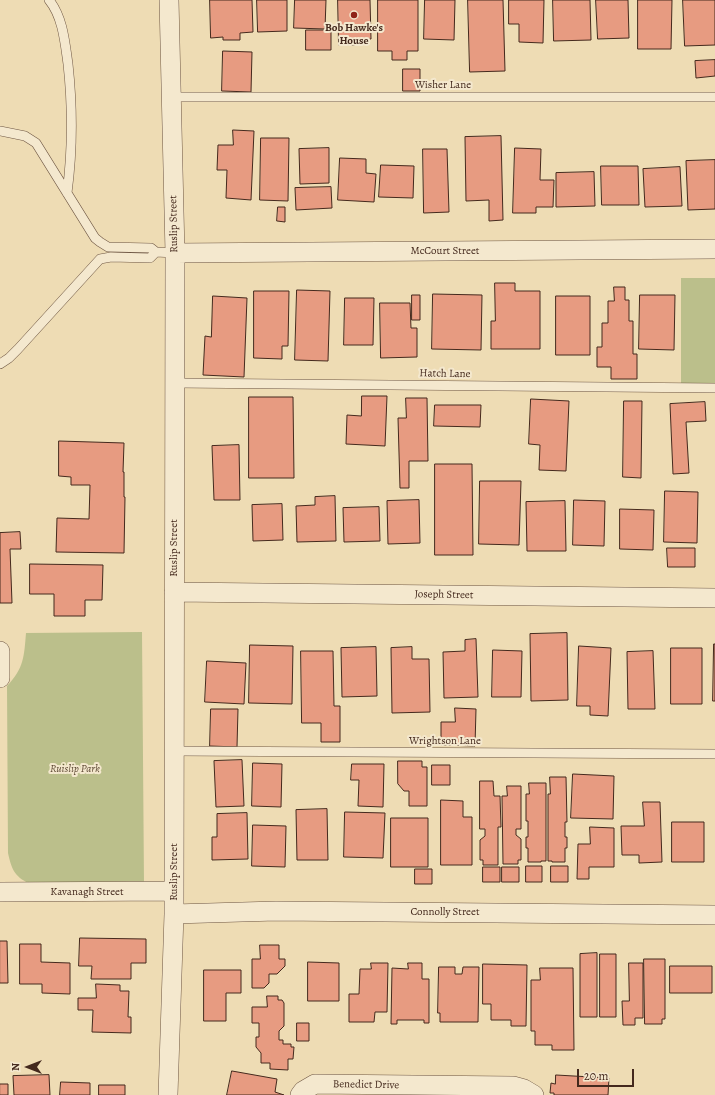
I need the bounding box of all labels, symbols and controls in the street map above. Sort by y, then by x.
marker: Bob Hawke's House [349,10,359,20]
place label: Bob Hawke's House [325,21,383,47]
street label: Wisher Lane [415,78,471,92]
street label: Ruslip Street [167,195,181,253]
street label: McCourt Street [411,244,479,258]
street label: Hatch Lane [419,367,471,381]
street label: Ruslip Street [167,519,181,577]
street label: Joseph Street [414,588,474,602]
street label: Wrightson Lane [409,734,481,748]
park label: Ruislip Park [50,762,100,776]
street label: Ruslip Street [167,843,181,901]
street label: Kavanagh Street [50,885,124,899]
street label: Connolly Street [410,905,480,919]
north arrow [8,1047,48,1087]
scale bar [579,1061,636,1087]
text: N [8,1063,23,1071]
text: 20 m [584,1068,608,1084]
street label: Benedict Drive [333,1078,399,1092]

